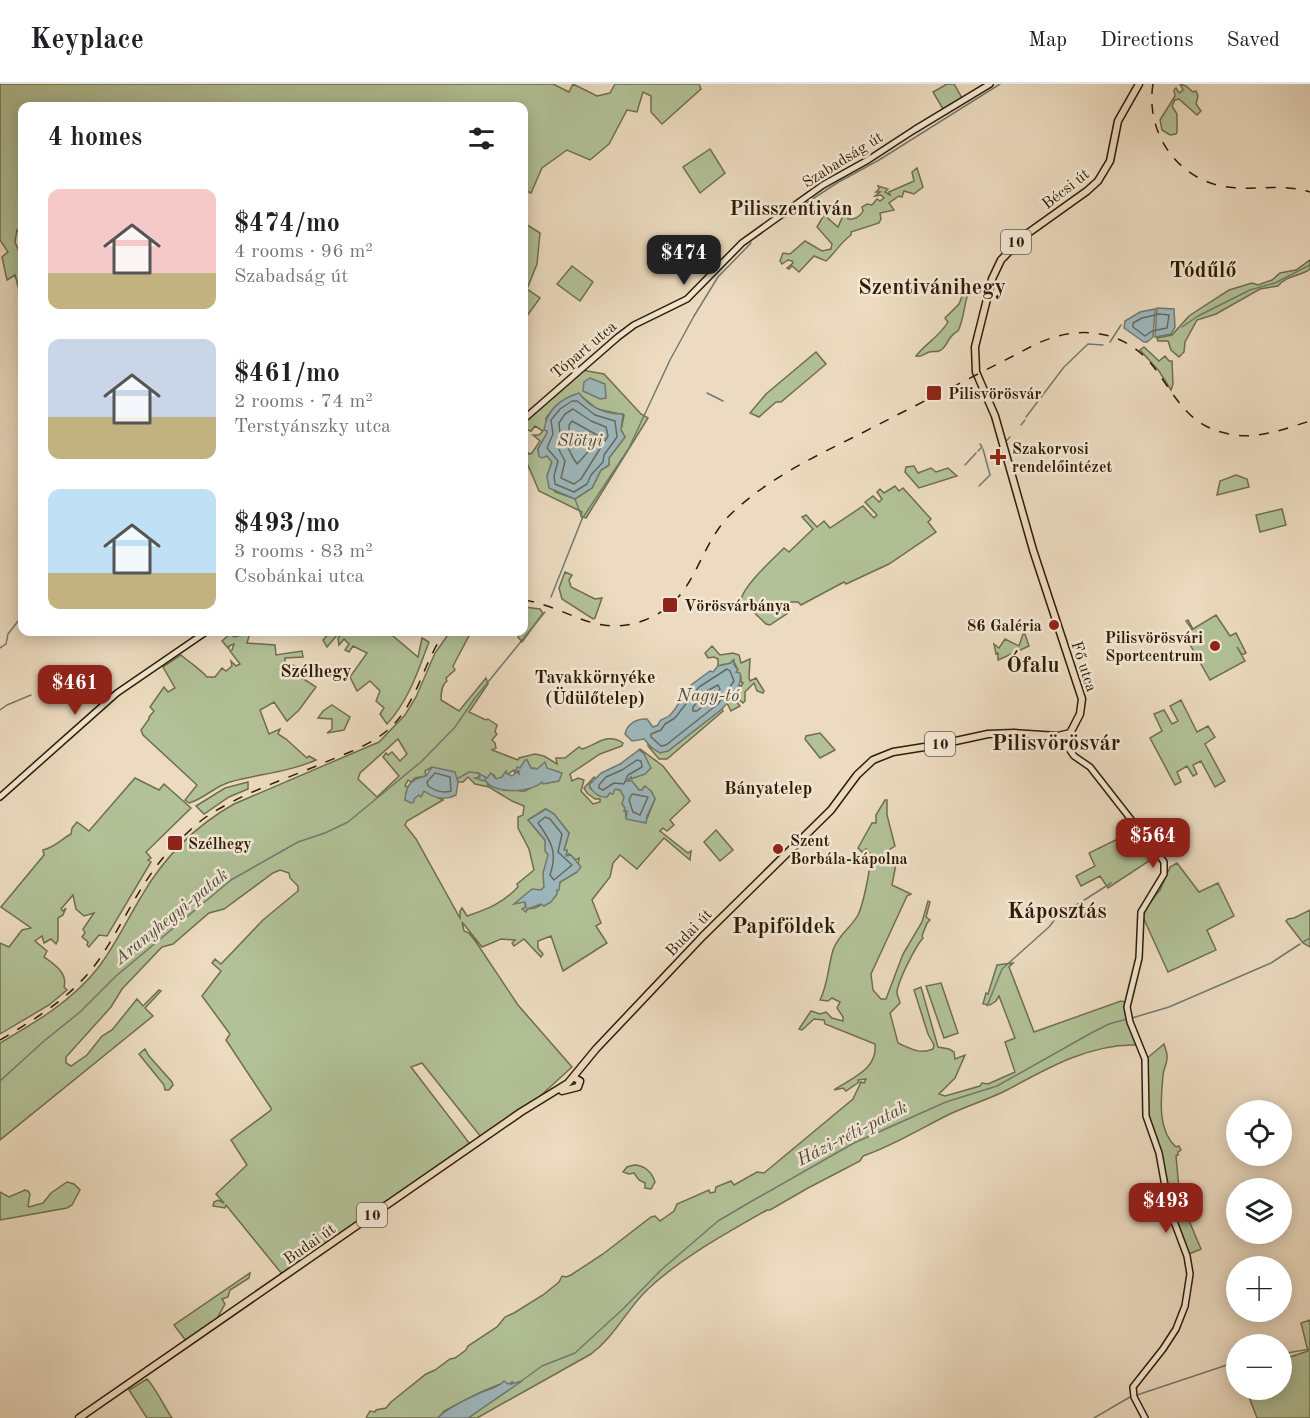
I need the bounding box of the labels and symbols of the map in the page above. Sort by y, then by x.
street label: Szabadság út [800,129,886,192]
street label: Bécsi út [1040,166,1093,213]
district label: Pilisszentiván [729,200,853,220]
road number: 10 [1001,230,1031,254]
pin: $474 [648,235,720,286]
district label: Tódűlő [1169,260,1237,282]
district label: Szentivánihegy [858,277,1006,299]
street label: Tópart utca [548,319,620,382]
marker: Pilisvörösvár [925,384,943,402]
place label: Pilisvörösvár [948,387,1042,403]
water label: Slötyi [557,432,603,450]
place label: Szakorvosi rendelőintézet [1012,442,1112,476]
marker: Szakorvosi rendelőintézet [989,448,1007,466]
marker: Vörösvárbánya [661,596,679,614]
place label: Vörösvárbánya [684,599,791,615]
marker: 86 Galéria [1047,618,1061,632]
place label: 86 Galéria [967,619,1042,635]
place label: Pilisvörösvári Sportcentrum [1105,631,1203,665]
street label: Fő utca [1067,639,1099,694]
marker: Pilisvörösvári Sportcentrum [1208,639,1222,653]
district label: Ófalu [1006,650,1060,677]
district label: Szélhegy [280,663,352,681]
pin: $461 [39,665,111,716]
district label: Tavakkörnyéke (Üdülőtelep) [535,669,655,708]
water label: Nagy-tó [676,687,740,705]
road number: 10 [925,732,955,756]
district label: Pilisvörösvár [992,733,1120,755]
district label: Bányatelep [724,780,812,798]
pin: $564 [1117,818,1189,869]
marker: Szélhegy [166,834,184,852]
place label: Szent Borbála-kápolna [790,834,908,868]
place label: Szélhegy [188,837,252,853]
marker: Szent Borbála-kápolna [771,842,785,856]
water label: Aranyhegyi-patak [111,865,232,969]
district label: Káposztás [1007,901,1107,923]
street label: Budai út [663,906,716,960]
district label: Papiföldek [732,916,836,938]
water label: Házi-réti-patak [793,1098,911,1170]
pin: $493 [1130,1183,1202,1234]
road number: 10 [357,1203,387,1227]
street label: Budai út [281,1221,339,1268]

